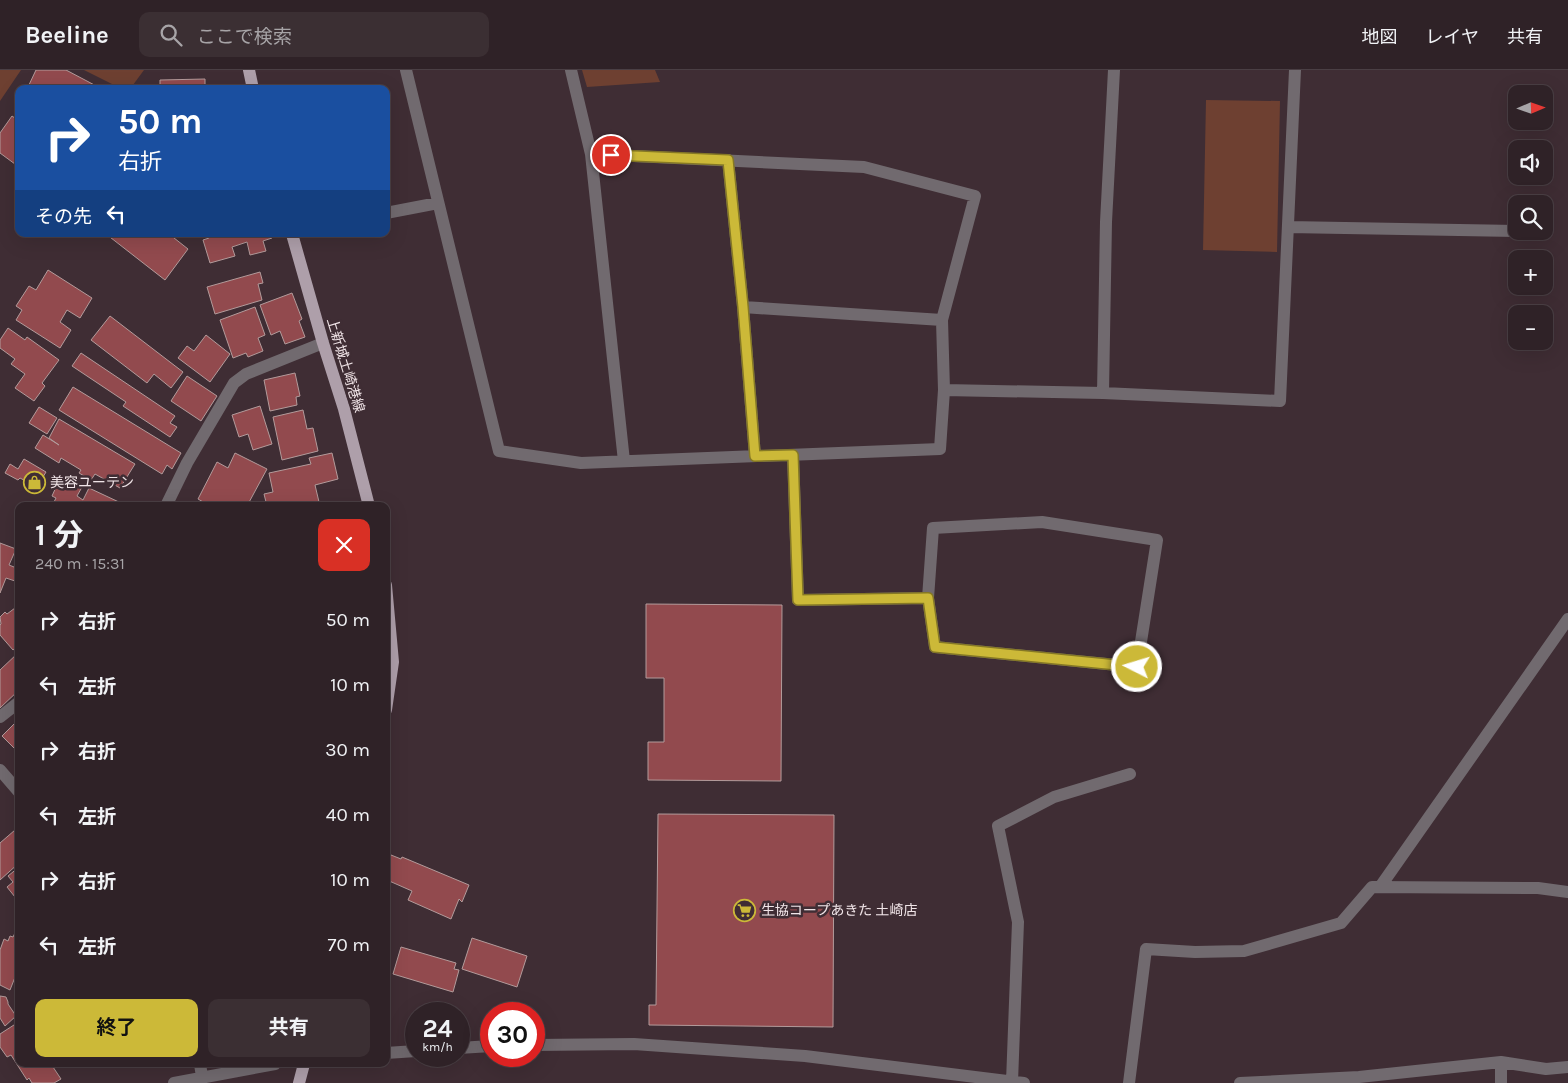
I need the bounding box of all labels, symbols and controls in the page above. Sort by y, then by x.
search box [139,12,489,57]
text: Beeline [25,21,109,49]
icon: search [157,21,185,49]
text: ここで検索 [197,26,292,48]
text: 地図 [1362,26,1398,48]
text: レイヤ [1426,26,1479,48]
text: 共有 [1507,26,1543,48]
north arrow [1508,85,1552,130]
map controls [1508,85,1553,350]
text: 50 m [118,101,203,142]
icon: right [35,105,100,170]
pin [590,134,632,176]
button: sound [1508,140,1553,185]
icon: arrive [597,141,625,169]
text: 右折 [118,149,162,175]
button: search [1508,195,1553,240]
icon: left [102,200,130,228]
text: その先 [35,206,92,228]
button: + [1508,250,1553,295]
button: − [1508,305,1553,350]
street label: 上新城土崎港線 [323,316,368,414]
shop icon: 美容ユーテン [22,470,46,494]
place label: 美容ユーテン [50,474,134,491]
text: 1 分 [35,517,83,553]
button: close [318,519,370,571]
text: 240 m · 15:31 [35,554,125,573]
icon: right [35,606,63,634]
text: 50 m [326,609,370,631]
text: 右折 [78,611,116,633]
position arrow [1110,640,1162,692]
icon: left [35,671,63,699]
text: 10 m [330,674,370,696]
text: 左折 [78,676,116,698]
icon: right [35,736,63,764]
text: 30 m [325,739,370,761]
text: 右折 [78,741,116,763]
icon: left [35,801,63,829]
text: 40 m [326,804,370,826]
text: 左折 [78,806,116,828]
icon: right [35,866,63,894]
text: 10 m [330,869,370,891]
text: 右折 [78,871,116,893]
supermarket icon: 生協コープあきた 土崎店 [733,898,757,922]
place label: 生協コープあきた 土崎店 [761,902,917,919]
icon: left [35,931,63,959]
text: 70 m [328,934,370,956]
text: 左折 [78,936,116,958]
button: 終了 [35,999,198,1057]
button: 共有 [208,999,370,1057]
speed limit sign: 30 [480,1002,545,1067]
text: 24 [422,1014,453,1043]
text: km/h [422,1040,453,1054]

